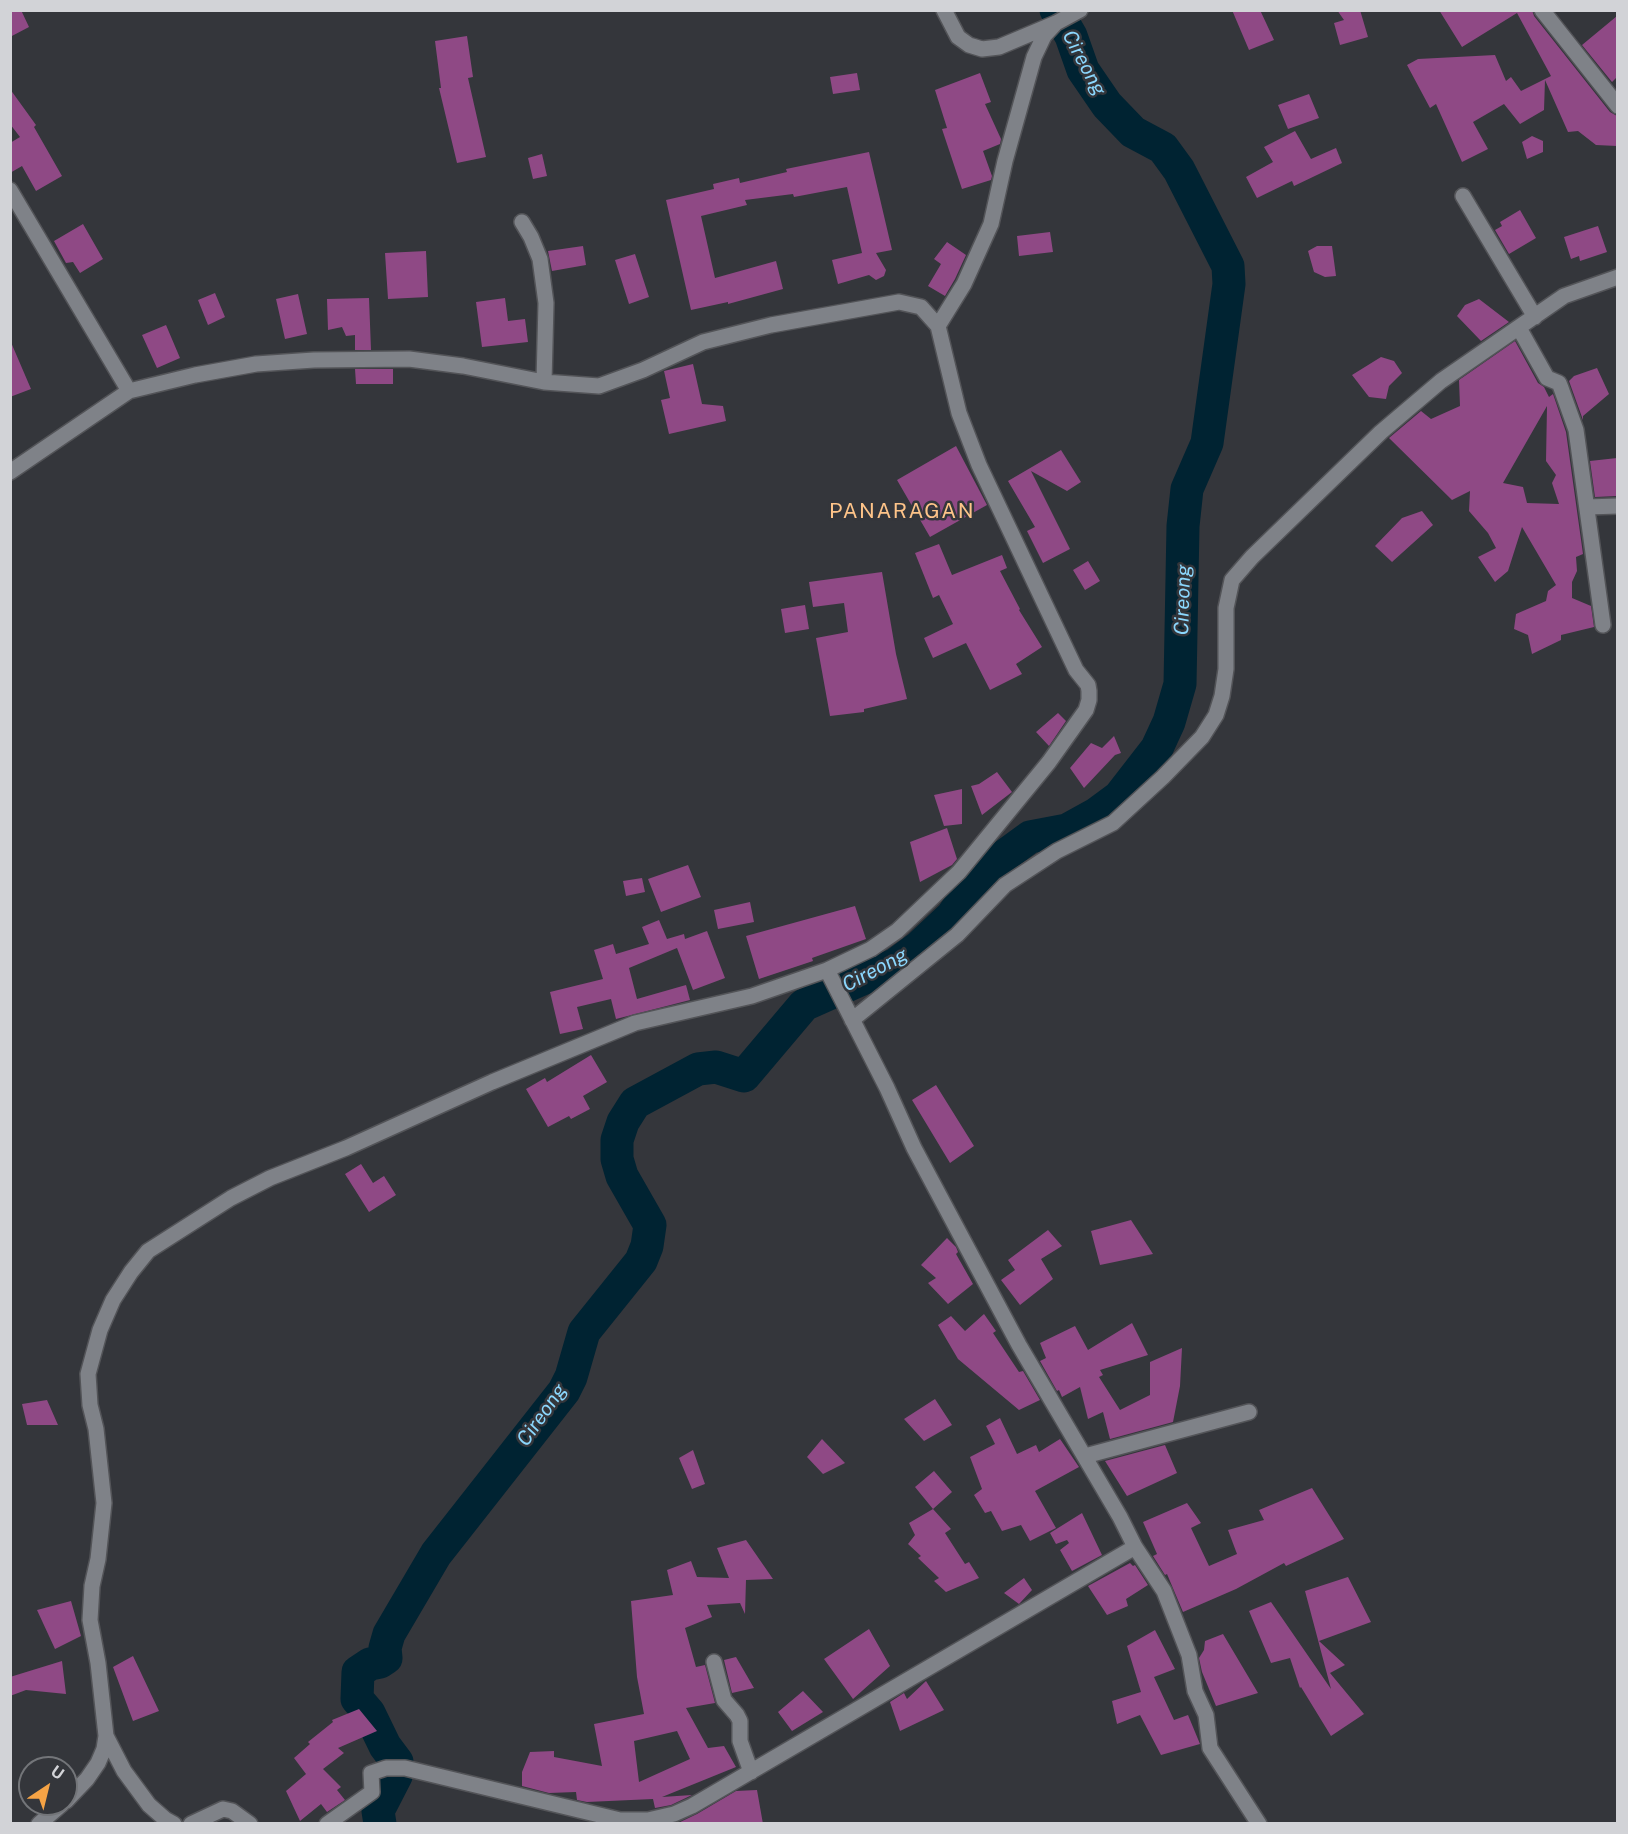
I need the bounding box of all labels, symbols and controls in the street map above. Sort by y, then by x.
water label: Cireong [1057,26,1111,100]
district label: PANARAGAN [829,499,975,525]
water label: Cireong [1170,564,1196,636]
water label: Cireong [838,943,912,997]
water label: Cireong [512,1379,572,1451]
north arrow [18,1756,78,1816]
text: U [47,1761,68,1784]

